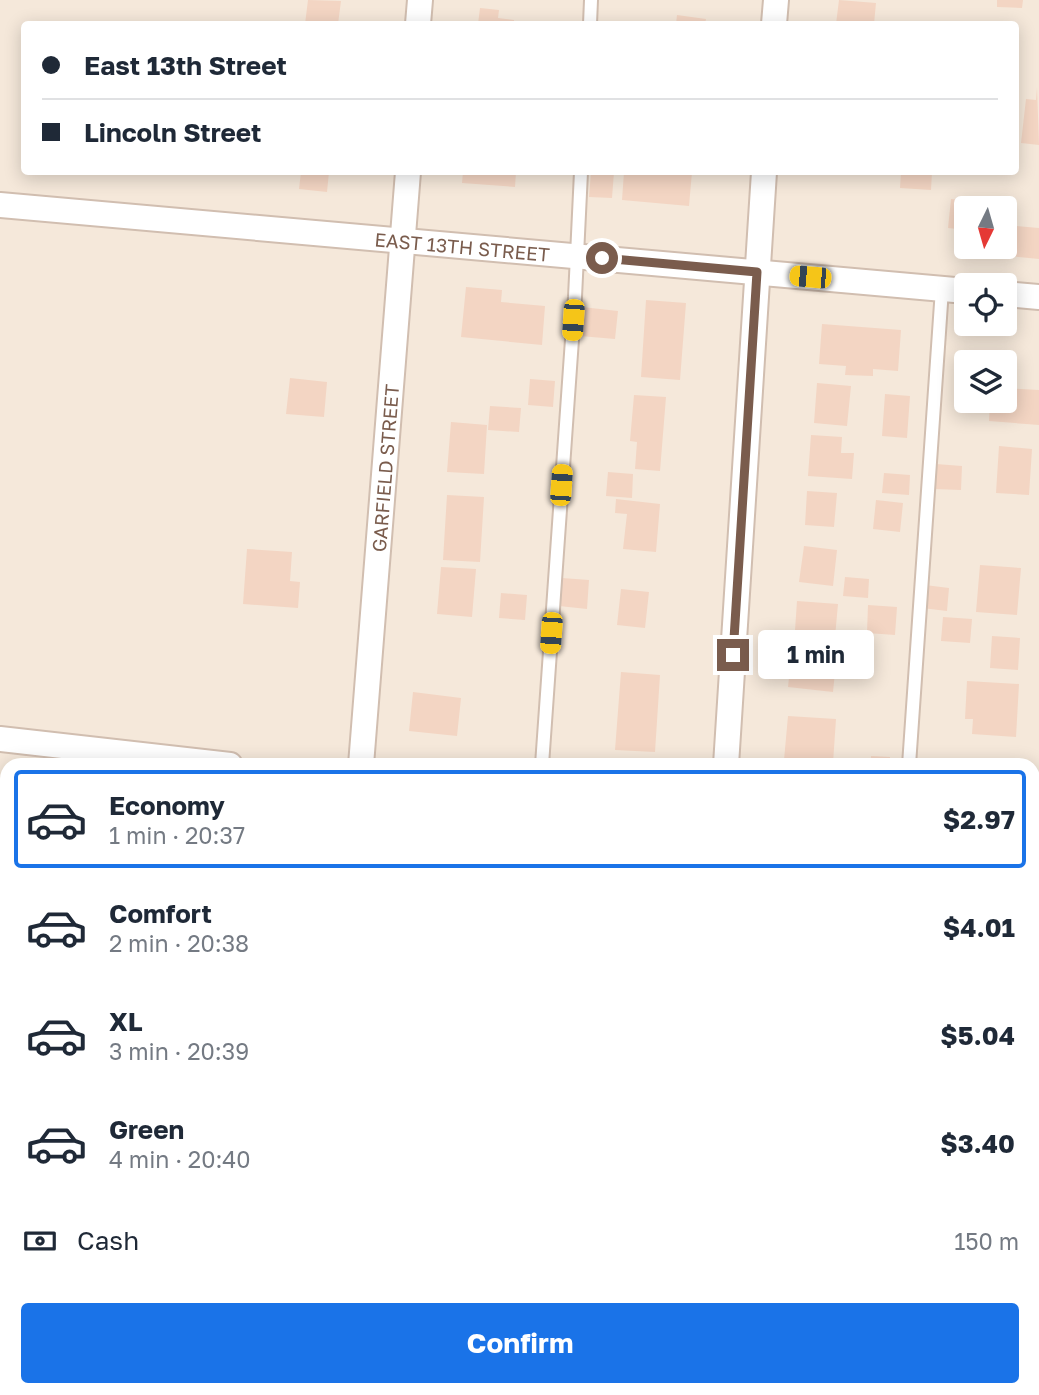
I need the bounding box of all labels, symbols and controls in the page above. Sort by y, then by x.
text: East 13th Street [84,50,287,81]
text: Lincoln Street [84,117,261,148]
north arrow [954,196,1017,259]
map controls [954,196,1017,413]
street label: EAST 13TH STREET [374,227,551,265]
route start [586,242,618,274]
car [789,265,832,289]
button: locate [954,273,1017,336]
car [562,298,585,342]
button: layers [954,350,1017,413]
street label: GARFIELD STREET [366,383,403,553]
car [550,463,573,507]
car [540,611,563,655]
callout: 1 min [758,630,873,680]
route end [717,639,749,671]
text: 1 min [787,640,845,668]
icon: car [25,788,88,851]
text: Economy [109,790,225,821]
text: $2.97 [943,804,1015,835]
text: 1 min · 20:37 [109,821,245,849]
icon: car [25,896,88,959]
text: Comfort [109,898,212,929]
text: $4.01 [943,912,1015,943]
text: 2 min · 20:38 [109,929,249,957]
icon: car [25,1004,88,1067]
text: XL [109,1006,143,1037]
text: $5.04 [940,1020,1015,1051]
text: 3 min · 20:39 [109,1037,249,1065]
icon: car [25,1112,88,1175]
text: Green [109,1114,184,1145]
text: $3.40 [940,1128,1015,1159]
text: 4 min · 20:40 [109,1145,251,1173]
icon: cash [21,1222,59,1260]
text: Cash [77,1225,139,1256]
text: 150 m [954,1227,1019,1255]
button: Confirm [21,1303,1019,1383]

